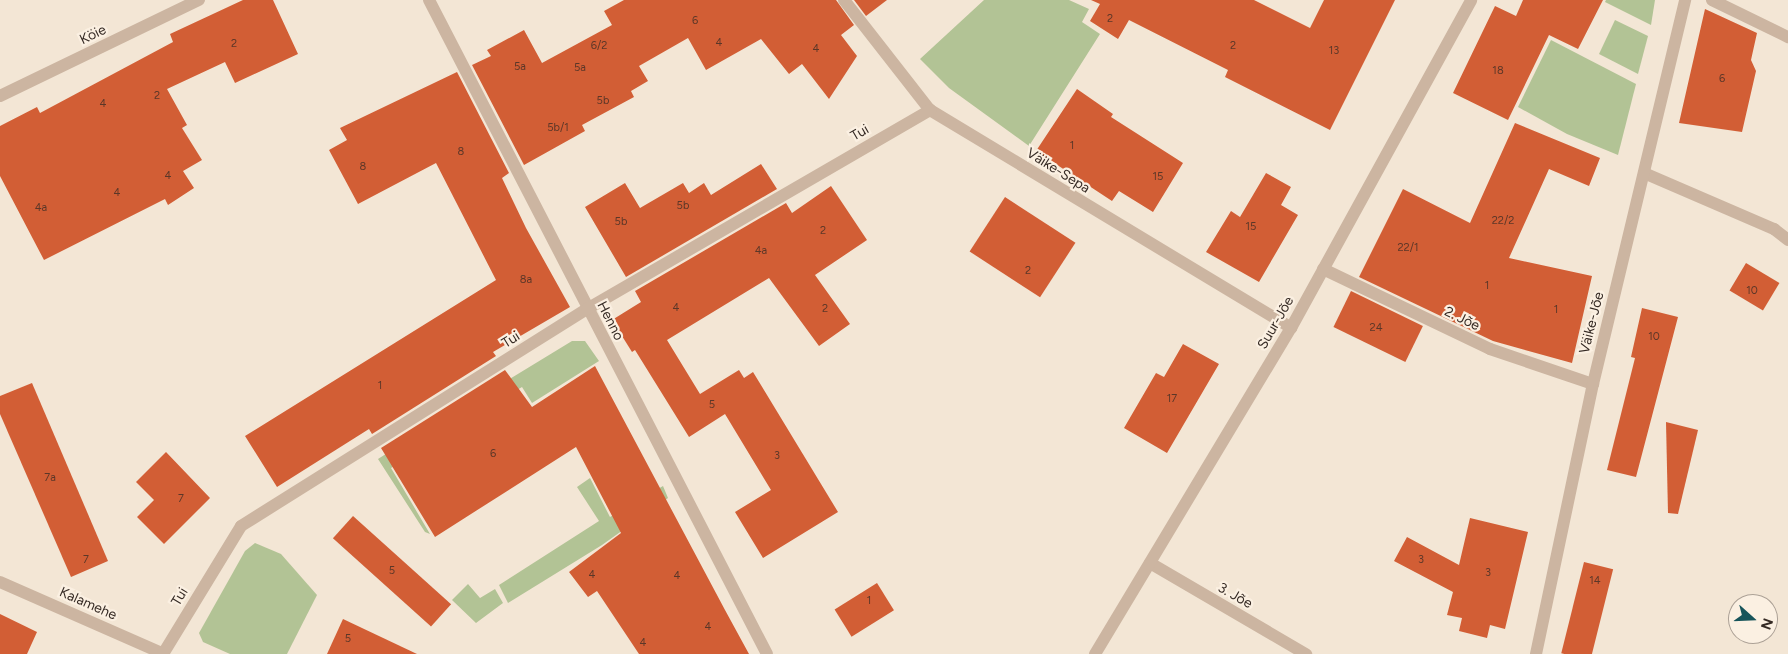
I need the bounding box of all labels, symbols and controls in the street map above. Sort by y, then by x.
house number: 2 [1107,12,1113,26]
house number: 6 [692,14,698,28]
street label: Köie [77,21,109,49]
house number: 4 [716,36,722,50]
house number: 2 [231,37,237,51]
house number: 6/2 [591,39,607,53]
house number: 2 [1230,39,1236,53]
house number: 4 [813,42,819,56]
house number: 13 [1329,44,1339,58]
house number: 5a [514,60,526,74]
house number: 5a [574,61,586,75]
house number: 18 [1492,64,1504,78]
house number: 6 [1719,72,1725,86]
house number: 2 [154,89,160,103]
house number: 5b [597,94,609,108]
house number: 4 [100,97,106,111]
house number: 5b/1 [547,121,569,135]
street label: Tui [848,121,872,145]
house number: 1 [1070,139,1074,153]
house number: 8 [458,145,464,159]
street label: Väike-Sepa [1023,145,1093,197]
house number: 8 [360,160,366,174]
house number: 4 [165,169,171,183]
house number: 15 [1153,170,1163,184]
house number: 4 [114,186,120,200]
house number: 5b [677,199,689,213]
house number: 4a [35,201,47,215]
house number: 22/2 [1492,214,1514,228]
house number: 5b [615,215,627,229]
house number: 15 [1246,220,1256,234]
house number: 2 [820,224,826,238]
house number: 22/1 [1397,241,1419,255]
house number: 4a [755,244,767,258]
house number: 2 [1025,264,1031,278]
house number: 8a [520,273,532,287]
house number: 1 [1485,279,1489,293]
house number: 10 [1746,284,1758,298]
street label: Väike-Jõe [1576,290,1608,356]
street label: Suur-Jõe [1254,294,1298,352]
street label: Henno [593,299,627,343]
house number: 4 [673,301,679,315]
house number: 2 [822,302,828,316]
street label: 2. Jõe [1442,303,1482,335]
house number: 1 [1554,303,1558,317]
house number: 24 [1370,321,1382,335]
street label: Tui [499,328,523,352]
house number: 10 [1648,330,1660,344]
house number: 1 [378,379,382,393]
house number: 17 [1167,392,1177,406]
house number: 5 [709,398,715,412]
house number: 6 [490,447,496,461]
house number: 3 [774,449,780,463]
house number: 7a [44,471,56,485]
house number: 7 [178,492,184,506]
house number: 7 [83,553,89,567]
house number: 3 [1418,553,1424,567]
house number: 5 [389,564,395,578]
house number: 3 [1485,566,1491,580]
house number: 4 [589,568,595,582]
house number: 4 [674,569,680,583]
house number: 14 [1589,574,1601,588]
street label: 3. Jõe [1215,579,1255,613]
street label: Kalamehe [57,584,119,624]
street label: Tui [168,585,192,609]
house number: 1 [867,594,871,608]
north arrow [1728,594,1778,644]
text: N [1757,616,1776,632]
house number: 4 [705,620,711,634]
house number: 5 [345,632,351,646]
house number: 4 [640,636,646,650]

